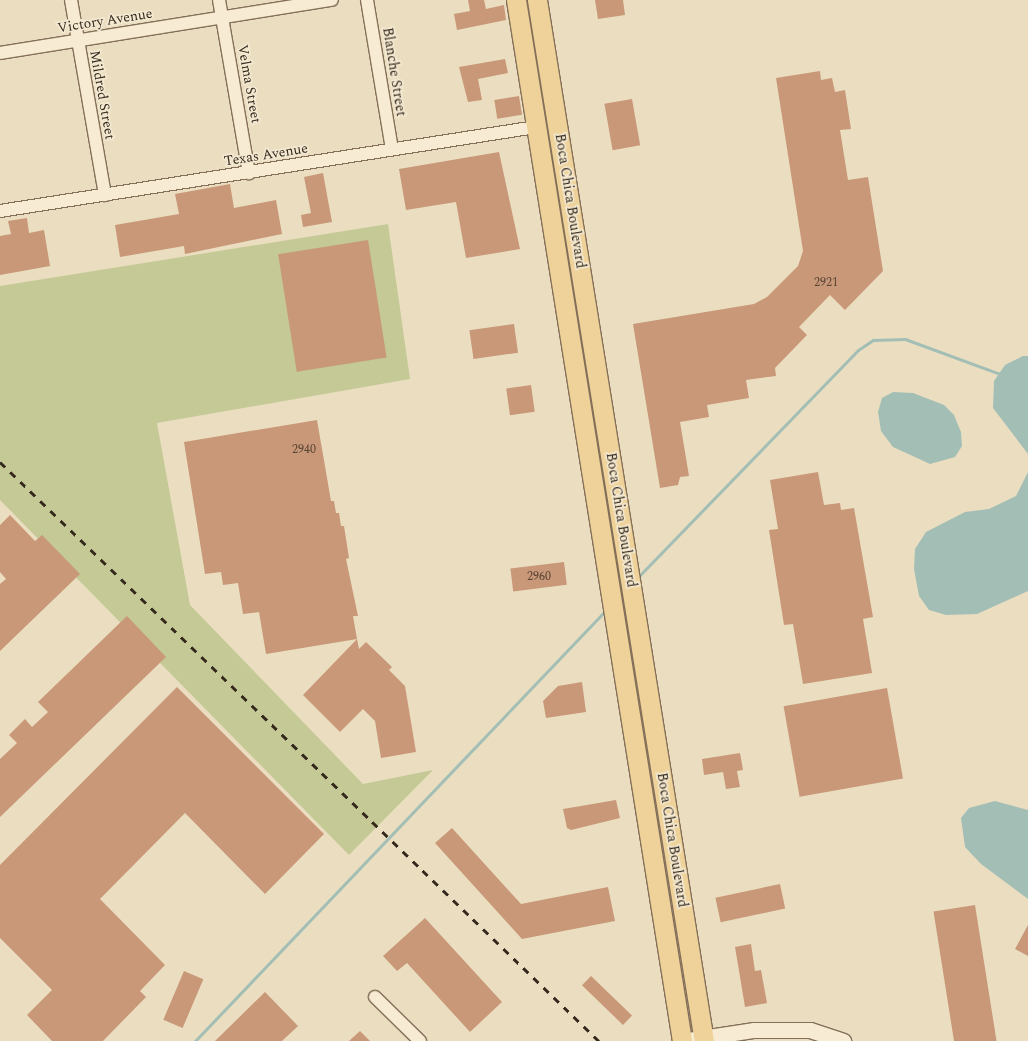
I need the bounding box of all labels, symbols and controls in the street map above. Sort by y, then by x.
street label: Victory Avenue [56,5,154,37]
street label: Blanche Street [379,26,409,118]
street label: Velma Street [234,43,264,125]
street label: Mildred Street [86,49,118,141]
street label: Boca Chica Boulevard [551,132,589,270]
street label: Texas Avenue [223,140,309,170]
house number: 2921 [814,276,838,290]
house number: 2940 [292,443,316,457]
street label: Boca Chica Boulevard [602,451,640,589]
house number: 2960 [527,570,551,584]
street label: Boca Chica Boulevard [653,771,691,909]

